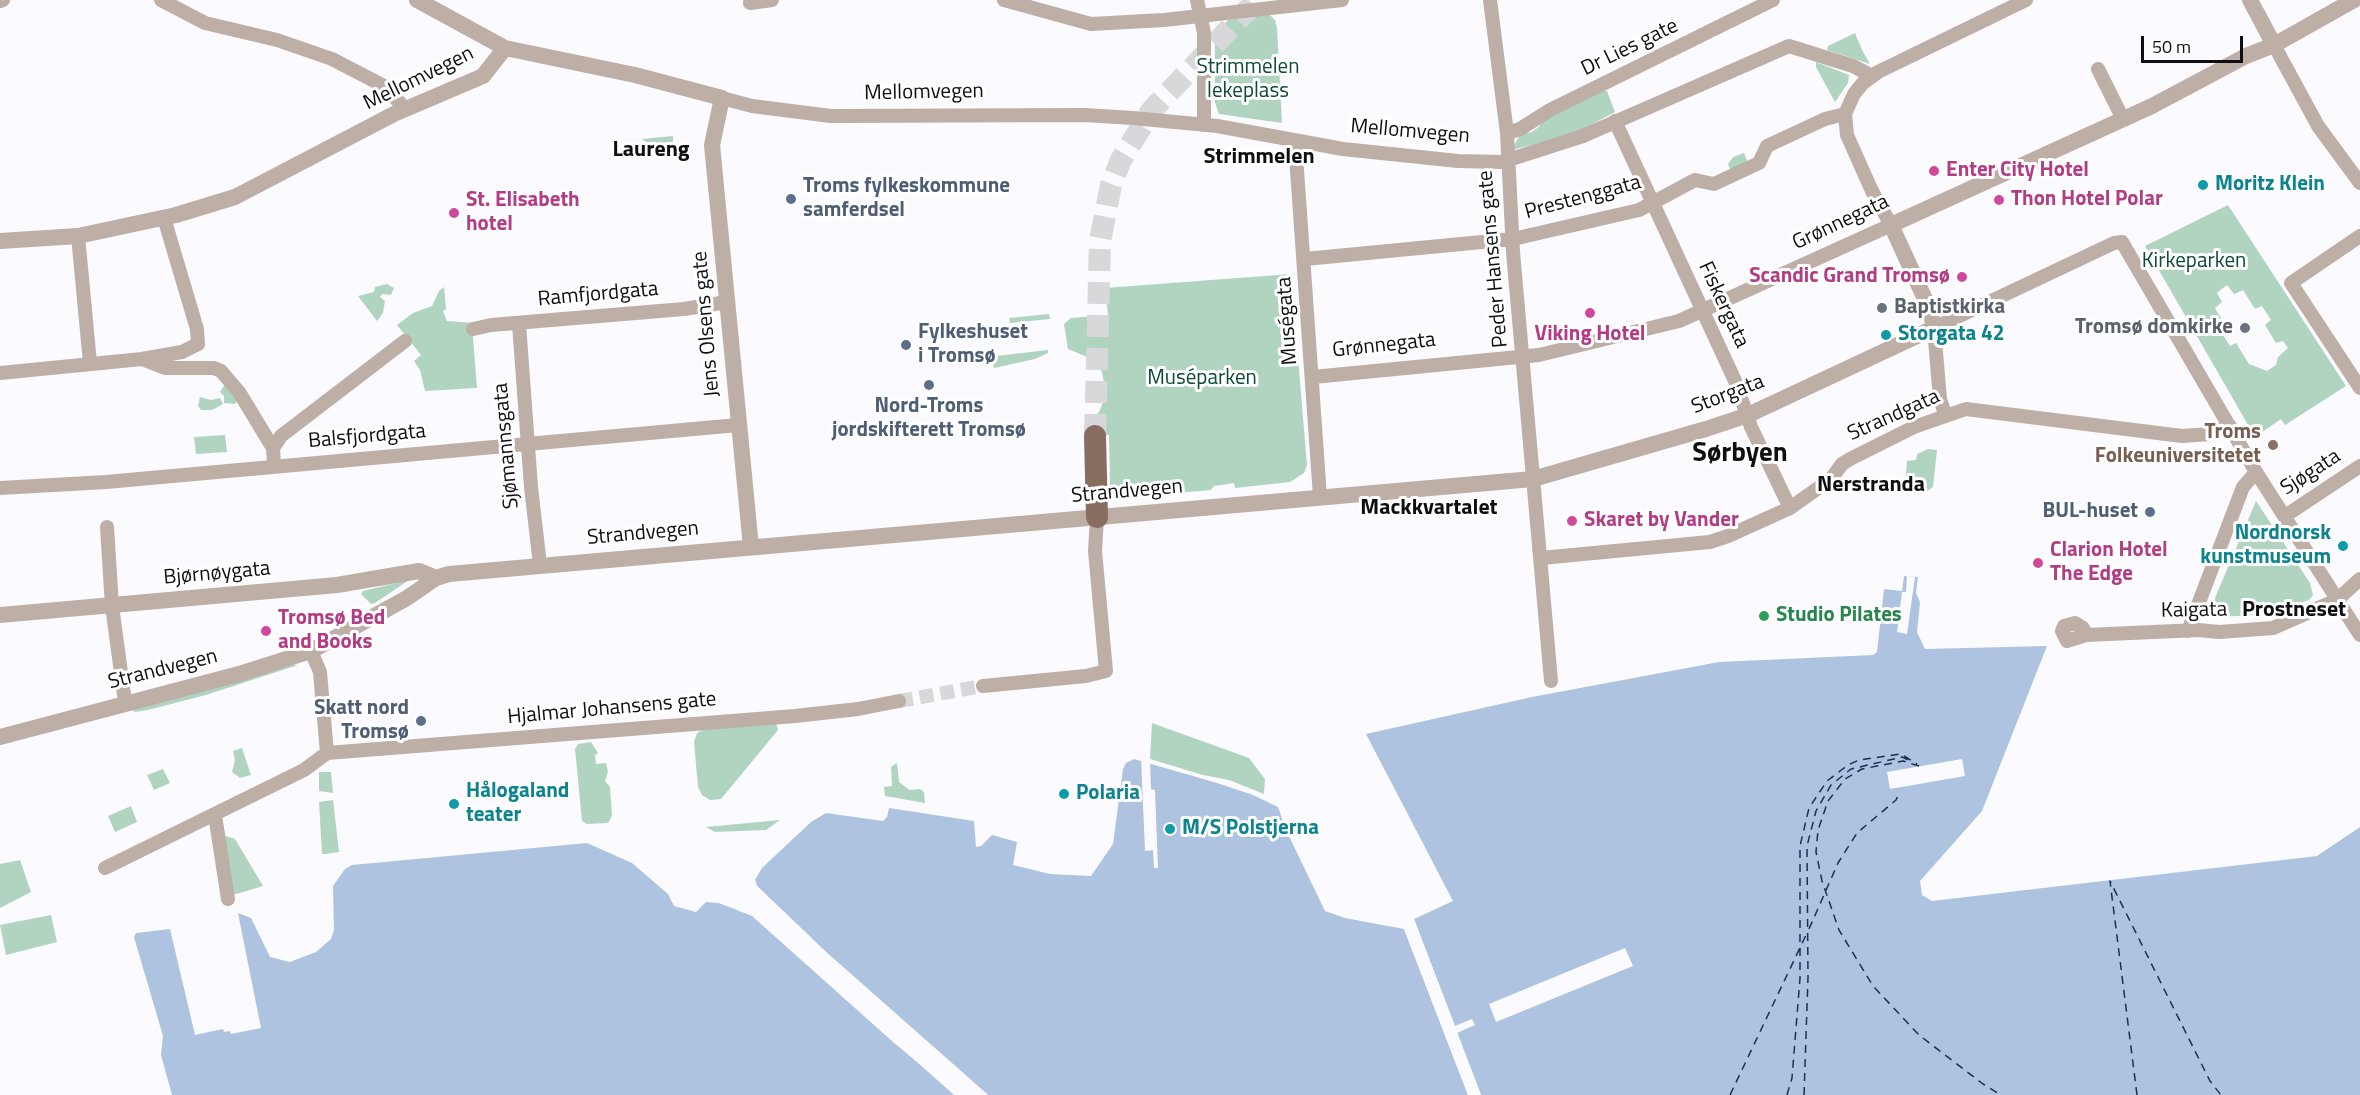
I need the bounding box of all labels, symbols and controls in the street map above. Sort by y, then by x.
street label: Dr Lies gate [1578,14,1682,82]
scale bar [2144,24,2246,62]
text: 50 m [2152,33,2191,60]
street label: Mellomvegen [360,41,478,117]
park label: Strimmelen lekeplass [1197,55,1299,105]
street label: Mellomvegen [864,79,984,107]
street label: Mellomvegen [1349,114,1471,150]
district label: Laureng [612,138,690,164]
district label: Strimmelen [1203,145,1315,171]
place label: Enter City Hotel [1946,158,2089,184]
marker: Enter City Hotel [1927,164,1941,178]
street label: Peder Hansens gate [1474,169,1514,349]
street label: Prestenggata [1522,170,1644,226]
place label: Moritz Klein [2215,172,2325,198]
place label: Troms fylkeskommune samferdsel [803,174,1010,224]
marker: Moritz Klein [2196,178,2210,192]
place label: Thon Hotel Polar [2011,187,2163,213]
place label: St. Elisabeth hotel [466,188,580,238]
street label: Grønnegata [1789,190,1893,256]
marker: Troms fylkeskommune samferdsel [784,192,798,206]
marker: Thon Hotel Polar [1992,193,2006,207]
marker: St. Elisabeth hotel [447,206,461,220]
park label: Kirkeparken [2142,249,2246,275]
street label: Jens Olsens gate [688,250,726,398]
street label: Fiskergata [1692,258,1754,352]
place label: Scandic Grand Tromsø [1749,264,1950,290]
marker: Scandic Grand Tromsø [1955,270,1969,284]
street label: Muségata [1272,276,1304,366]
street label: Ramfjordgata [537,277,659,313]
place label: Baptistkirka [1894,295,2005,321]
marker: Baptistkirka [1875,301,1889,315]
marker: Viking Hotel [1583,306,1597,320]
place label: Tromsø domkirke [2075,315,2233,341]
place label: Fylkeshuset i Tromsø [918,320,1028,370]
marker: Tromsø domkirke [2238,321,2252,335]
place label: Viking Hotel [1534,322,1646,348]
place label: Storgata 42 [1898,322,2004,348]
street label: Grønnegata [1331,328,1437,364]
marker: Storgata 42 [1879,328,1893,342]
marker: Fylkeshuset i Tromsø [899,338,913,352]
park label: Muséparken [1147,366,1257,392]
street label: Storgata [1688,370,1768,420]
marker: Nord-Troms jordskifterett Tromsø [922,378,936,392]
street label: Sjømannsgata [489,382,525,510]
street label: Strandgata [1844,385,1944,447]
place label: Nord-Troms jordskifterett Tromsø [832,394,1026,444]
street label: Balsfjordgata [307,419,427,455]
place label: Troms Folkeuniversitetet [2095,420,2261,470]
district label: Sørbyen [1692,438,1788,470]
marker: Troms Folkeuniversitetet [2266,438,2280,452]
street label: Sjøgata [2276,444,2346,502]
district label: Nerstranda [1817,473,1925,499]
street label: Strandvegen [1070,475,1184,509]
district label: Mackkvartalet [1360,496,1498,522]
place label: BUL-huset [2043,499,2138,525]
marker: BUL-huset [2143,505,2157,519]
place label: Skaret by Vander [1584,508,1739,534]
marker: Skaret by Vander [1565,514,1579,528]
street label: Strandvegen [586,517,700,551]
place label: Nordnorsk kunstmuseum [2200,521,2331,571]
place label: Clarion Hotel The Edge [2050,538,2168,588]
marker: Nordnorsk kunstmuseum [2336,539,2350,553]
marker: Clarion Hotel The Edge [2031,556,2045,570]
street label: Bjørnøygata [163,557,271,591]
street label: Kaigata [2161,598,2227,624]
district label: Prostneset [2242,598,2346,624]
place label: Studio Pilates [1776,603,1902,629]
place label: Tromsø Bed and Books [278,606,385,656]
marker: Studio Pilates [1757,609,1771,623]
marker: Tromsø Bed and Books [259,624,273,638]
street label: Strandvegen [106,644,220,696]
street label: Hjalmar Johansens gate [507,687,717,731]
place label: Skatt nord Tromsø [314,696,409,746]
marker: Skatt nord Tromsø [414,714,428,728]
place label: Hålogaland teater [466,779,569,829]
place label: Polaria [1076,781,1140,807]
marker: Polaria [1057,787,1071,801]
marker: Hålogaland teater [447,797,461,811]
place label: M/S Polstjerna [1182,816,1319,842]
marker: M/S Polstjerna [1163,822,1177,836]

